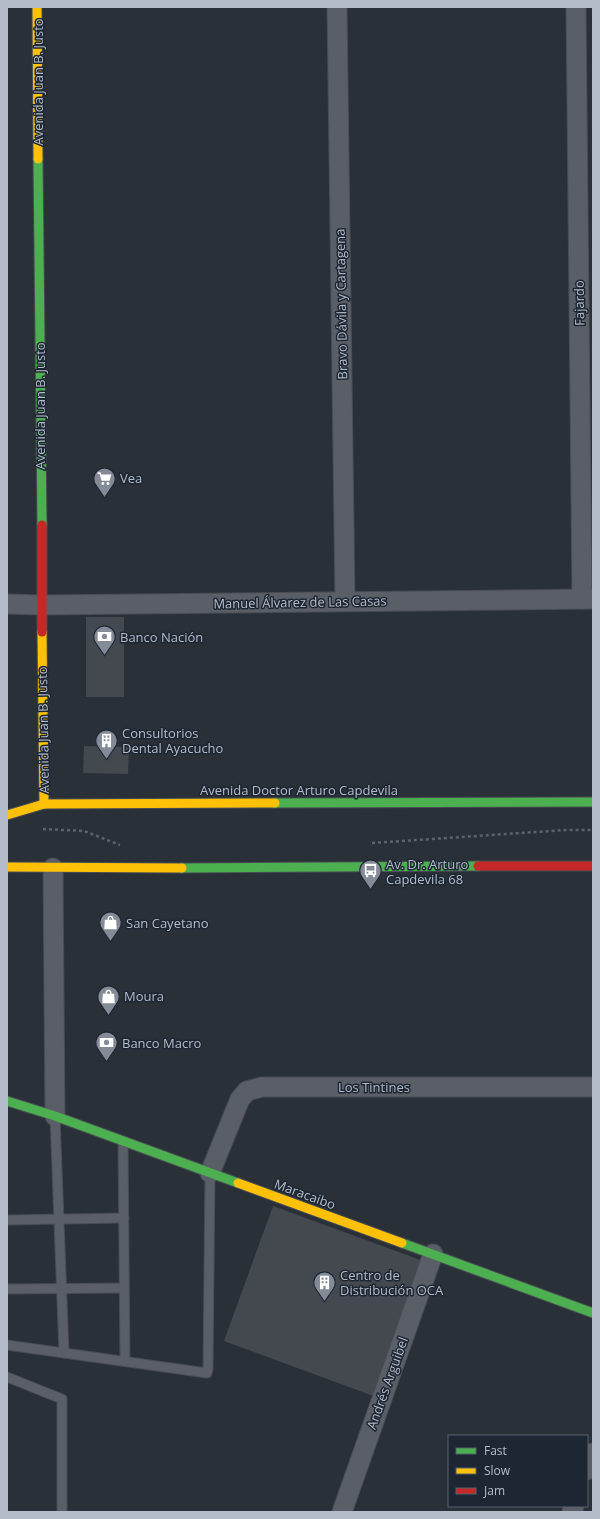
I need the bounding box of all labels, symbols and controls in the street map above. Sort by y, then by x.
street label: Avenida Juan B. Justo [29,18,47,146]
street label: Bravo Dávila y Cartagena [331,228,351,380]
street label: Fajardo [570,280,588,326]
street label: Avenida Juan B. Justo [31,342,49,470]
supermarket icon: Vea [91,465,117,498]
place label: Vea [120,469,142,487]
street label: Manuel Álvarez de Las Casas [213,591,387,613]
bank icon: Banco Nación [92,624,118,657]
place label: Banco Nación [120,628,203,646]
street label: Avenida Juan B. Justo [33,666,53,794]
place label: Consultorios Dental Ayacucho [122,724,224,757]
building icon: Consultorios Dental Ayacucho [93,727,119,760]
street label: Avenida Doctor Arturo Capdevila [200,781,398,799]
place label: Av. Dr. Arturo Capdevila 68 [386,855,468,888]
bus stop icon: Av. Dr. Arturo Capdevila 68 [357,858,383,891]
shop icon: San Cayetano [97,910,123,943]
place label: San Cayetano [126,914,209,932]
shop icon: Moura [95,983,121,1016]
place label: Moura [124,987,164,1005]
bank icon: Banco Macro [94,1030,120,1063]
place label: Banco Macro [122,1034,201,1052]
street label: Los Tintines [338,1078,410,1096]
street label: Maracaibo [272,1175,338,1213]
place label: Centro de Distribución OCA [340,1266,444,1299]
building icon: Centro de Distribución OCA [312,1269,338,1302]
street label: Andrés Arguibel [362,1334,412,1432]
legend [448,1435,588,1507]
text: Fast [484,1442,507,1459]
text: Slow [484,1462,511,1479]
text: Jam [483,1482,505,1499]

